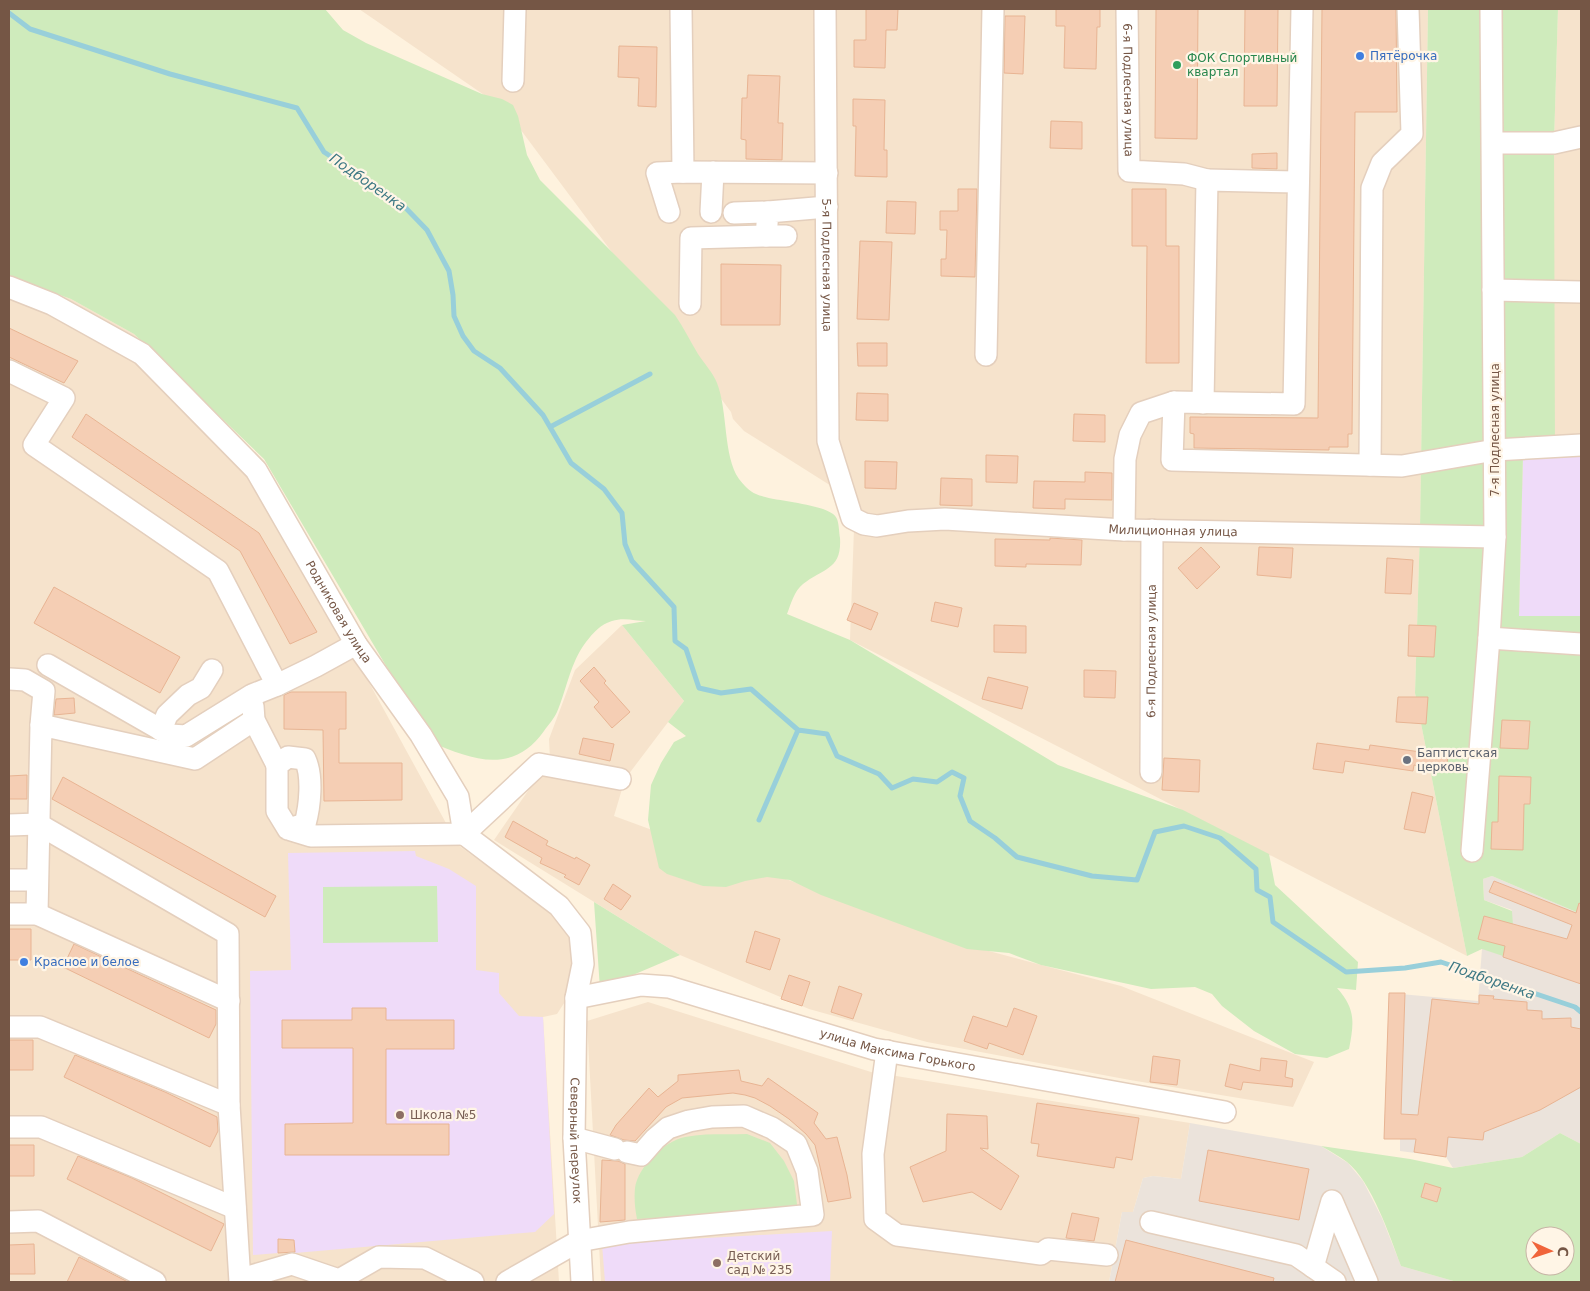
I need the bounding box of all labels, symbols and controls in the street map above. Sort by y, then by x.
street label: 6-я Подлесная улица [1120,23,1136,157]
place label: Пятёрочка [1370,49,1437,63]
marker: Пятёрочка [1354,50,1366,62]
place label: ФОК Спортивный квартал [1187,51,1297,79]
marker: ФОК Спортивный квартал [1171,59,1183,71]
water label: Подборенка [327,150,409,214]
street label: 5-я Подлесная улица [819,198,834,332]
street label: 7-я Подлесная улица [1488,363,1502,497]
street label: Милиционная улица [1108,522,1238,539]
street label: Родниковая улица [303,558,374,666]
street label: 6-я Подлесная улица [1144,584,1159,718]
place label: Баптистская церковь [1417,746,1497,774]
marker: Баптистская церковь [1401,754,1413,766]
place label: Красное и белое [34,955,139,969]
marker: Красное и белое [18,956,30,968]
water label: Подборенка [1447,958,1537,1002]
street label: улица Максима Горького [818,1026,977,1074]
street label: Северный переулок [567,1077,585,1204]
place label: Школа №5 [410,1108,476,1122]
marker: Школа №5 [394,1109,406,1121]
north arrow [1525,1226,1575,1276]
text: С [1555,1246,1571,1257]
place label: Детский сад № 235 [727,1249,792,1277]
marker: Детский сад № 235 [711,1257,723,1269]

